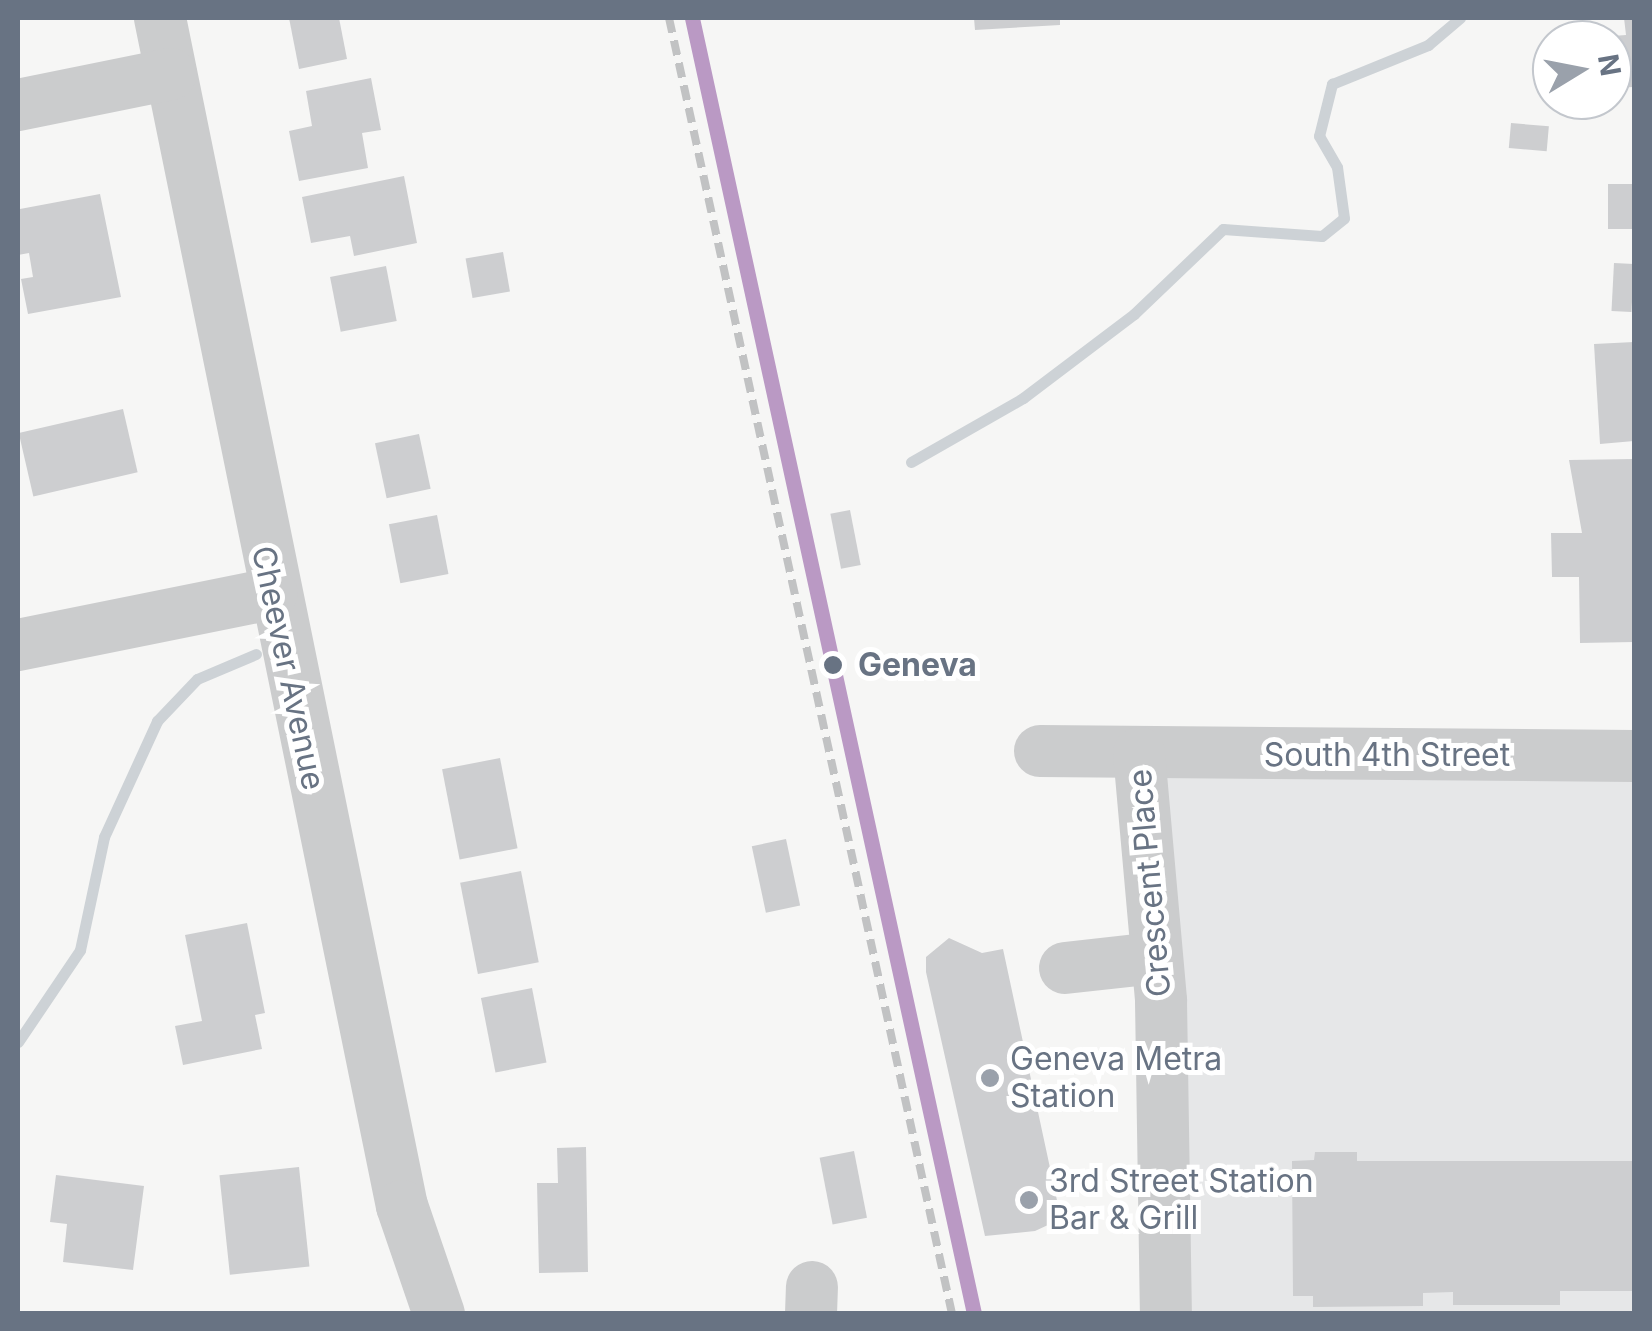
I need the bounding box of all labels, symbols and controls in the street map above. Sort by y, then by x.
north arrow [1532,20,1632,120]
text: N [1591,52,1628,79]
street label: Cheever Avenue [243,542,333,794]
place label: Geneva [858,646,977,684]
marker: Geneva [817,649,849,681]
street label: South 4th Street [1264,736,1510,774]
street label: Crescent Place [1121,767,1179,999]
place label: Geneva Metra Station [1010,1041,1222,1116]
marker: Geneva Metra Station [979,1067,1001,1089]
place label: 3rd Street Station Bar & Grill [1049,1163,1314,1238]
marker: 3rd Street Station Bar & Grill [1018,1189,1040,1211]

